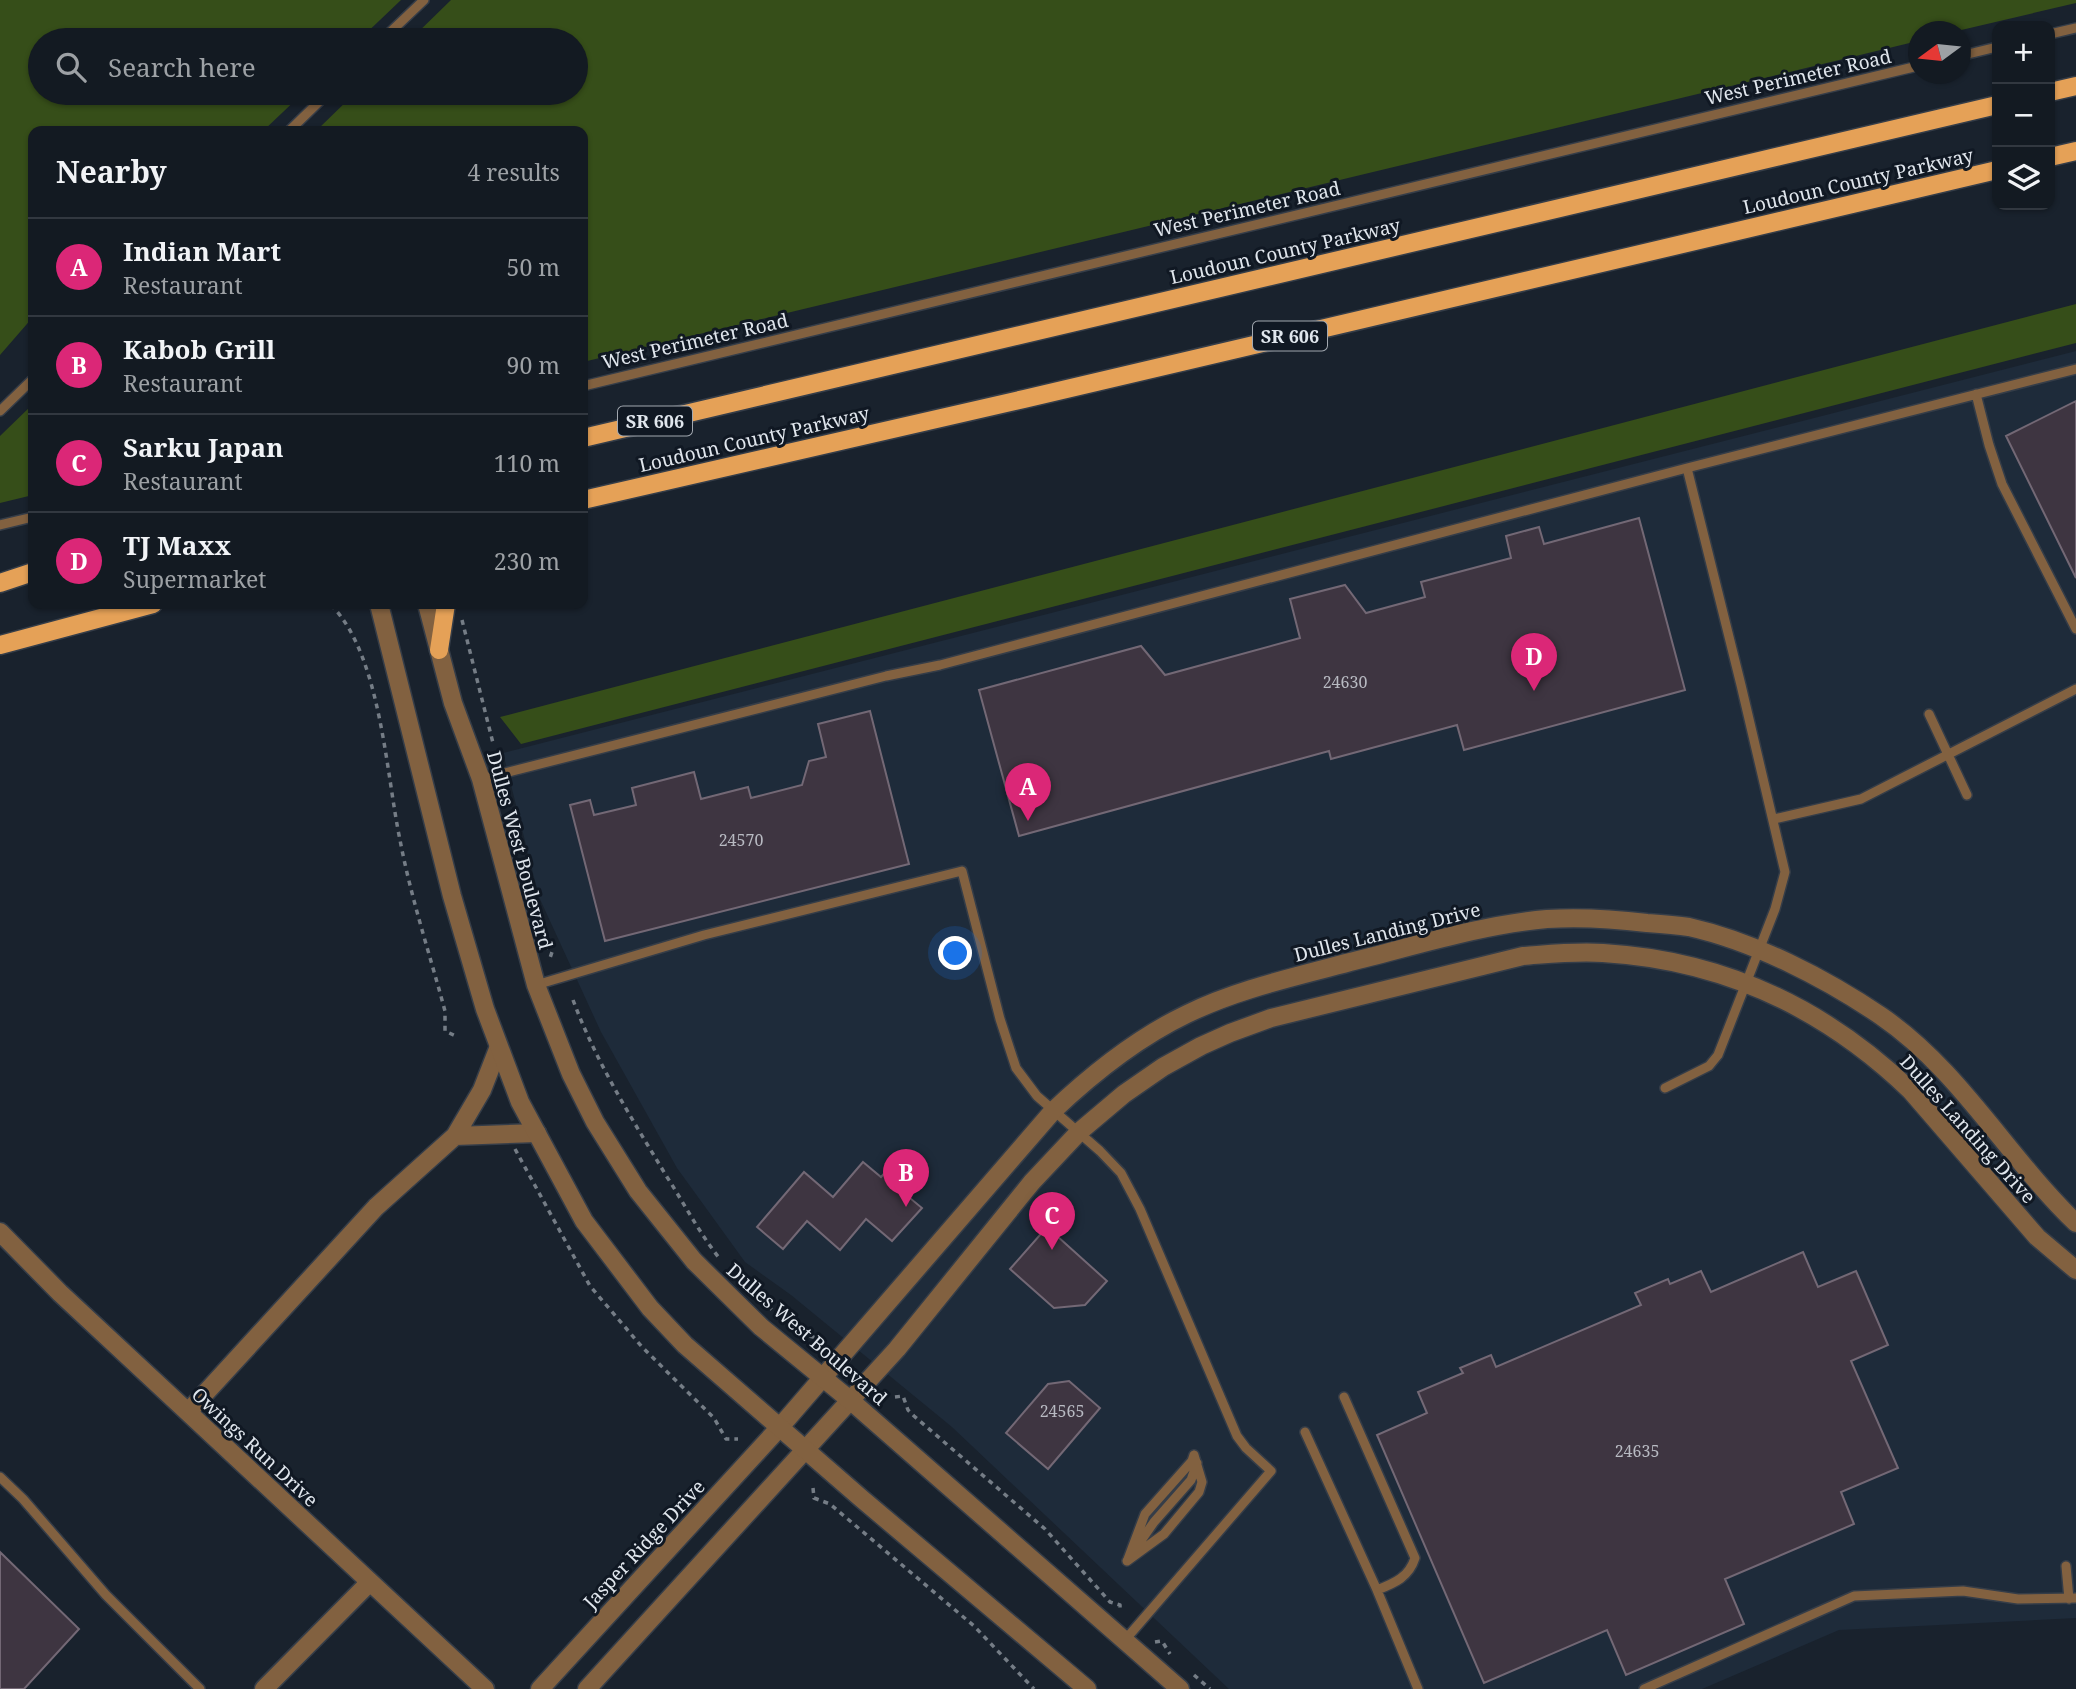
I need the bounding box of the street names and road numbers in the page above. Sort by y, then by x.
street label: West Perimeter Road [1702,43,1894,111]
street label: Loudoun County Parkway [1740,142,1976,220]
street label: West Perimeter Road [1151,175,1343,243]
street label: Loudoun County Parkway [1167,212,1403,290]
street label: West Perimeter Road [599,307,791,375]
road number: SR 606 [1253,322,1327,350]
street label: Loudoun County Parkway [636,400,872,478]
road number: SR 606 [618,407,692,436]
street label: Dulles West Boulevard [481,748,559,952]
street label: Dulles Landing Drive [1291,896,1483,968]
street label: Dulles Landing Drive [1894,1049,2042,1209]
street label: Dulles West Boulevard [721,1257,893,1411]
street label: Owings Run Drive [186,1381,324,1513]
street label: Jasper Ridge Drive [577,1474,711,1615]

